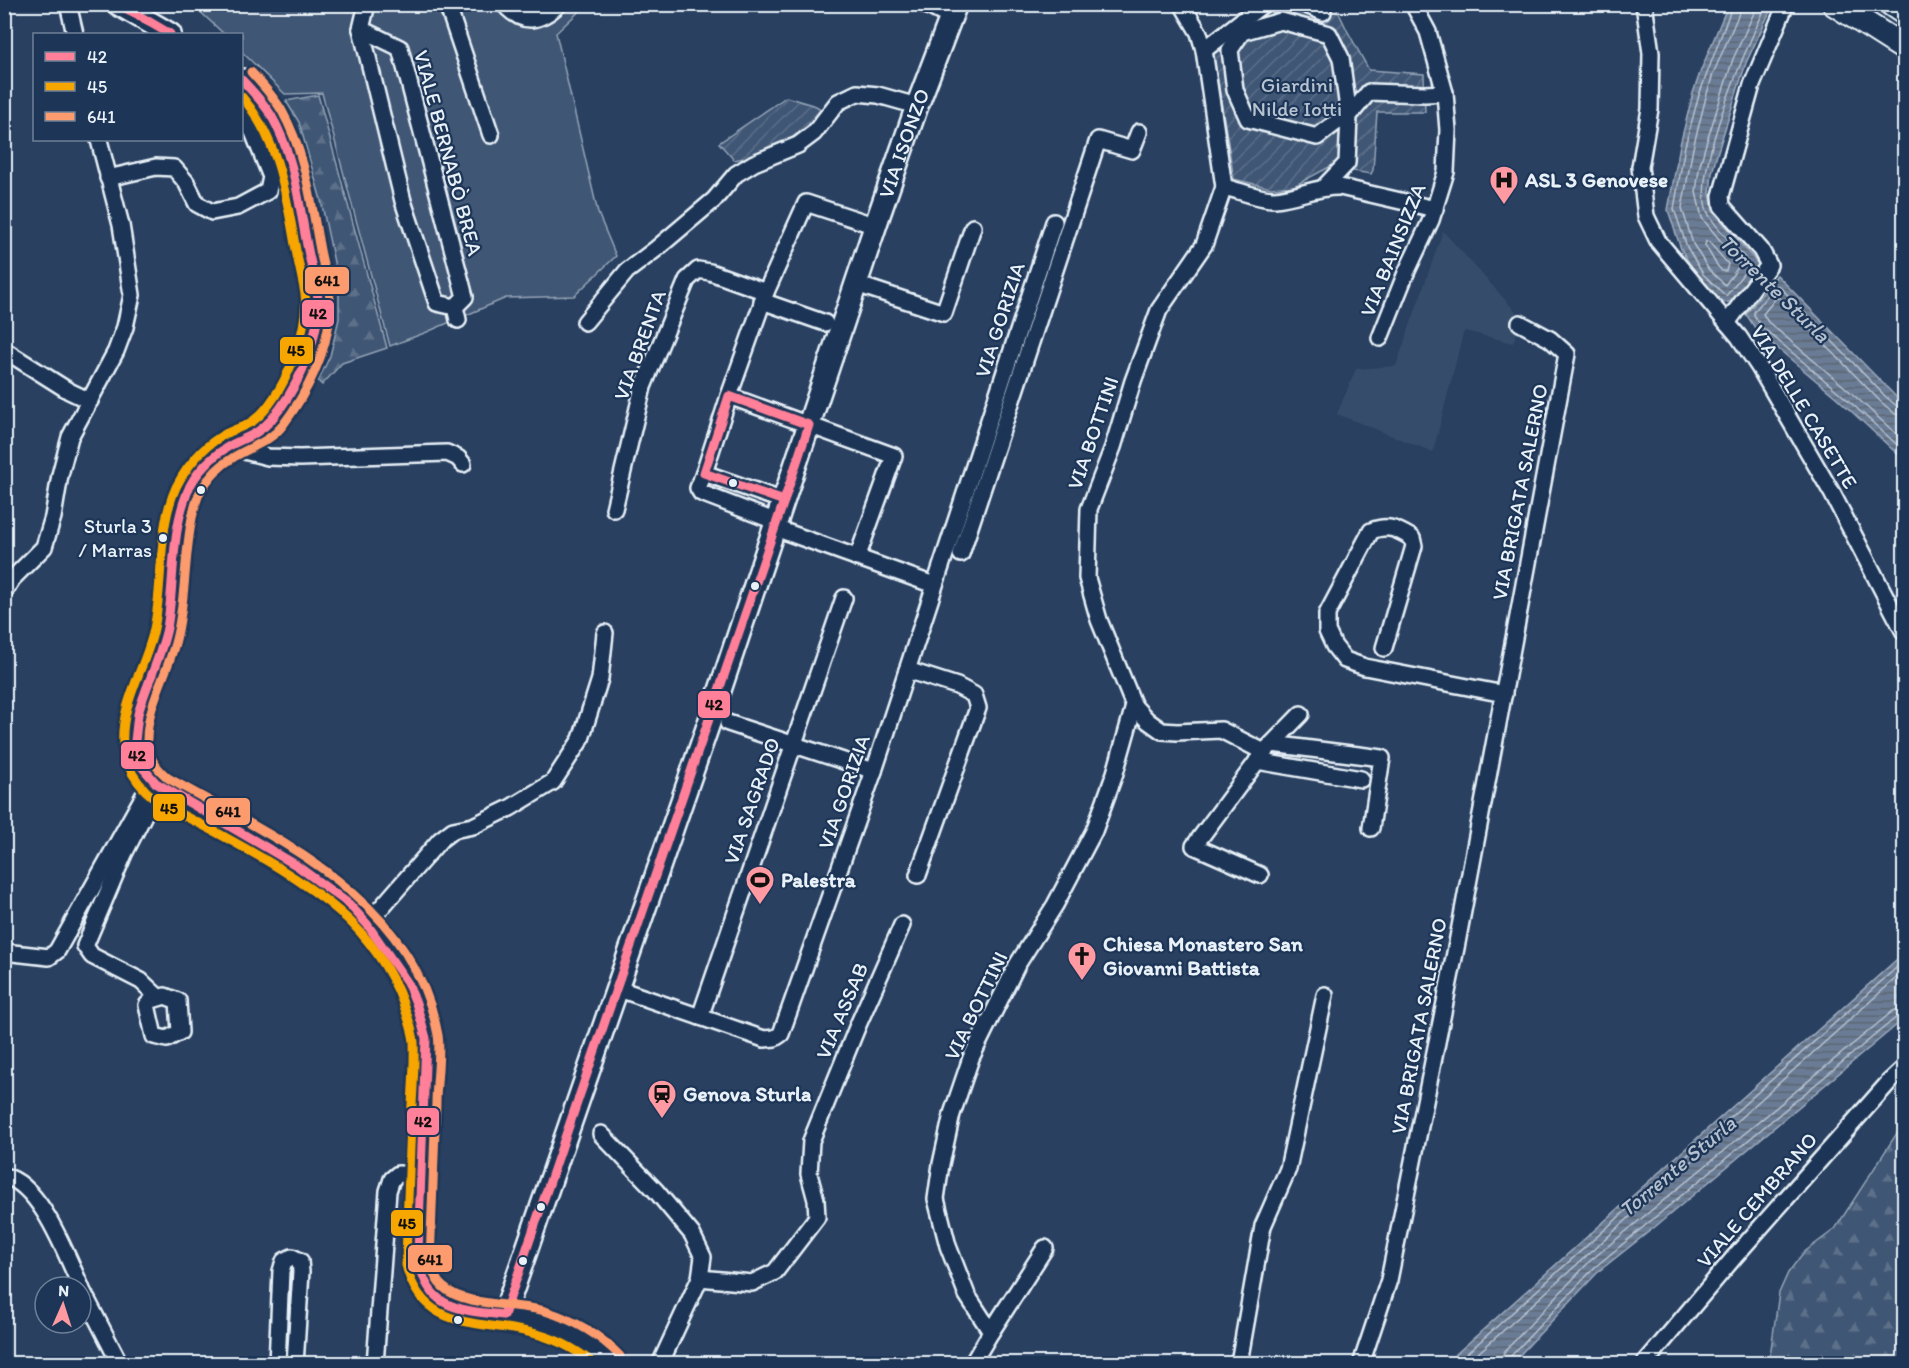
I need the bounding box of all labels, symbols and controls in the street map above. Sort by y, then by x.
legend [33,33,243,141]
text: 42 [87,46,108,68]
street label: VIALE BERNABÒ BREA [409,47,488,259]
park label: Giardini Nilde Iotti [1252,72,1342,121]
text: 45 [87,76,107,98]
street label: VIA ISONZO [873,85,935,201]
text: 641 [87,106,116,128]
hospital icon: ASL 3 Genovese [1488,164,1520,206]
place label: ASL 3 Genovese [1524,167,1668,192]
street label: VIA BAINSIZZA [1354,179,1431,320]
water label: Torrente Sturla [1714,229,1837,349]
street label: VIA GORIZIA [969,259,1030,381]
line badge: 641 [304,266,350,295]
text: 641 [314,271,340,290]
street label: VIA BRENTA [608,286,671,403]
line badge: 42 [301,299,335,328]
text: 42 [309,304,328,323]
street label: VIA DELLE CASETTE [1746,320,1863,493]
line badge: 45 [279,336,314,365]
text: 45 [287,341,306,360]
street label: VIA BOTTINI [1062,373,1124,493]
street label: VIA BRIGATA SALERNO [1486,382,1553,602]
unlabelled marker [727,477,739,489]
unlabelled marker [195,484,207,496]
place label: Sturla 3 / Marras [79,514,152,562]
marker: Sturla 3 / Marras [157,532,169,544]
unlabelled marker [749,580,761,592]
line badge: 42 [697,690,731,719]
text: 42 [705,695,724,714]
street label: VIA GORIZIA [812,731,875,852]
street label: VIA SAGRADO [718,734,785,868]
line badge: 42 [120,741,155,770]
text: 42 [128,746,147,765]
line badge: 45 [152,793,186,822]
line badge: 641 [205,797,251,826]
text: 45 [160,799,179,818]
text: 641 [215,802,241,821]
sports icon: Palestra [744,864,776,906]
place label: Palestra [781,867,857,892]
street label: VIA BRIGATA SALERNO [1385,916,1452,1136]
place label: Chiesa Monastero San Giovanni Battista [1103,931,1303,980]
church icon: Chiesa Monastero San Giovanni Battista [1066,940,1098,982]
street label: VIA BOTTINI [938,947,1013,1064]
street label: VIA ASSAB [810,959,873,1063]
station icon: Genova Sturla [646,1078,678,1120]
place label: Genova Sturla [683,1081,812,1106]
line badge: 42 [406,1107,440,1136]
water label: Torrente Sturla [1614,1109,1742,1223]
text: 42 [414,1112,433,1131]
street label: VIALE CEMBRANO [1691,1127,1822,1272]
unlabelled marker [535,1201,547,1213]
line badge: 45 [390,1209,424,1237]
text: 45 [398,1214,417,1233]
line badge: 641 [407,1244,453,1273]
text: 641 [417,1250,443,1269]
unlabelled marker [517,1255,529,1267]
north arrow [33,1275,93,1335]
text: N [58,1281,70,1300]
unlabelled marker [452,1314,464,1326]

